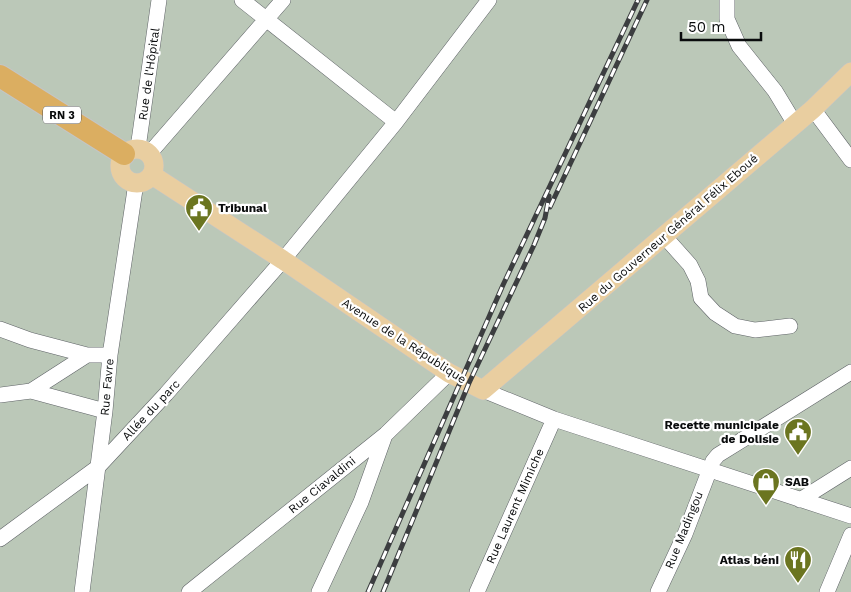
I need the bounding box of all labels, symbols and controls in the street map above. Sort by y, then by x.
scale bar [681,10,761,42]
text: 50 m [688,18,725,36]
street label: Rue de l'Hôpital [136,27,162,121]
road number: RN 3 [43,106,81,124]
street label: Rue du Gouverneur Général Félix Eboué [575,151,761,315]
public building icon: Tribunal [184,193,214,232]
place label: Tribunal [218,201,267,215]
street label: Avenue de la République [339,296,469,386]
street label: Rue Favre [98,358,116,416]
street label: Allée du parc [119,377,183,443]
public building icon: Recette municipale de Dolisie [783,417,813,456]
place label: Recette municipale de Dolisie [665,418,779,446]
street label: Rue Laurent Mimiche [483,446,547,566]
street label: Rue Ciavaldini [286,454,358,516]
shop icon: SAB [751,467,781,506]
place label: SAB [785,475,809,489]
street label: Rue Madingou [662,489,706,571]
restaurant icon: Atlas béni [783,545,813,584]
place label: Atlas béni [720,553,779,567]

